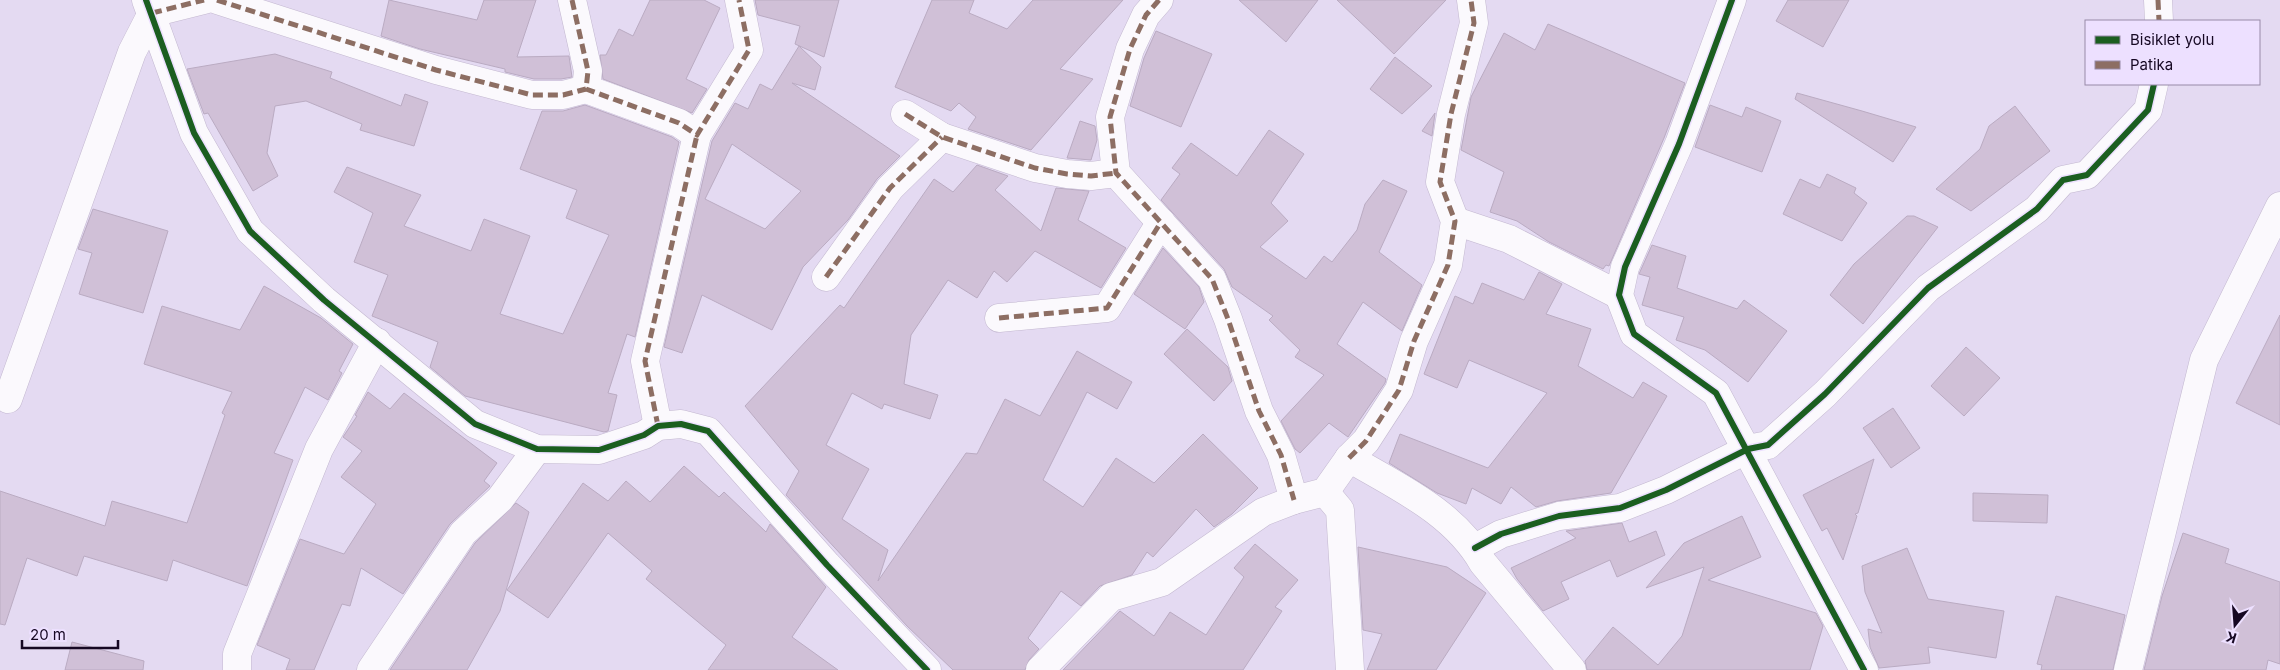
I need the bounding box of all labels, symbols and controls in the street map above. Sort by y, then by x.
legend [2085,20,2260,85]
text: Bisiklet yolu [2130,30,2214,49]
text: Patika [2130,55,2173,74]
north arrow [2210,600,2260,650]
scale bar [22,618,119,650]
text: 20 m [30,625,66,644]
text: K [2224,628,2238,648]

